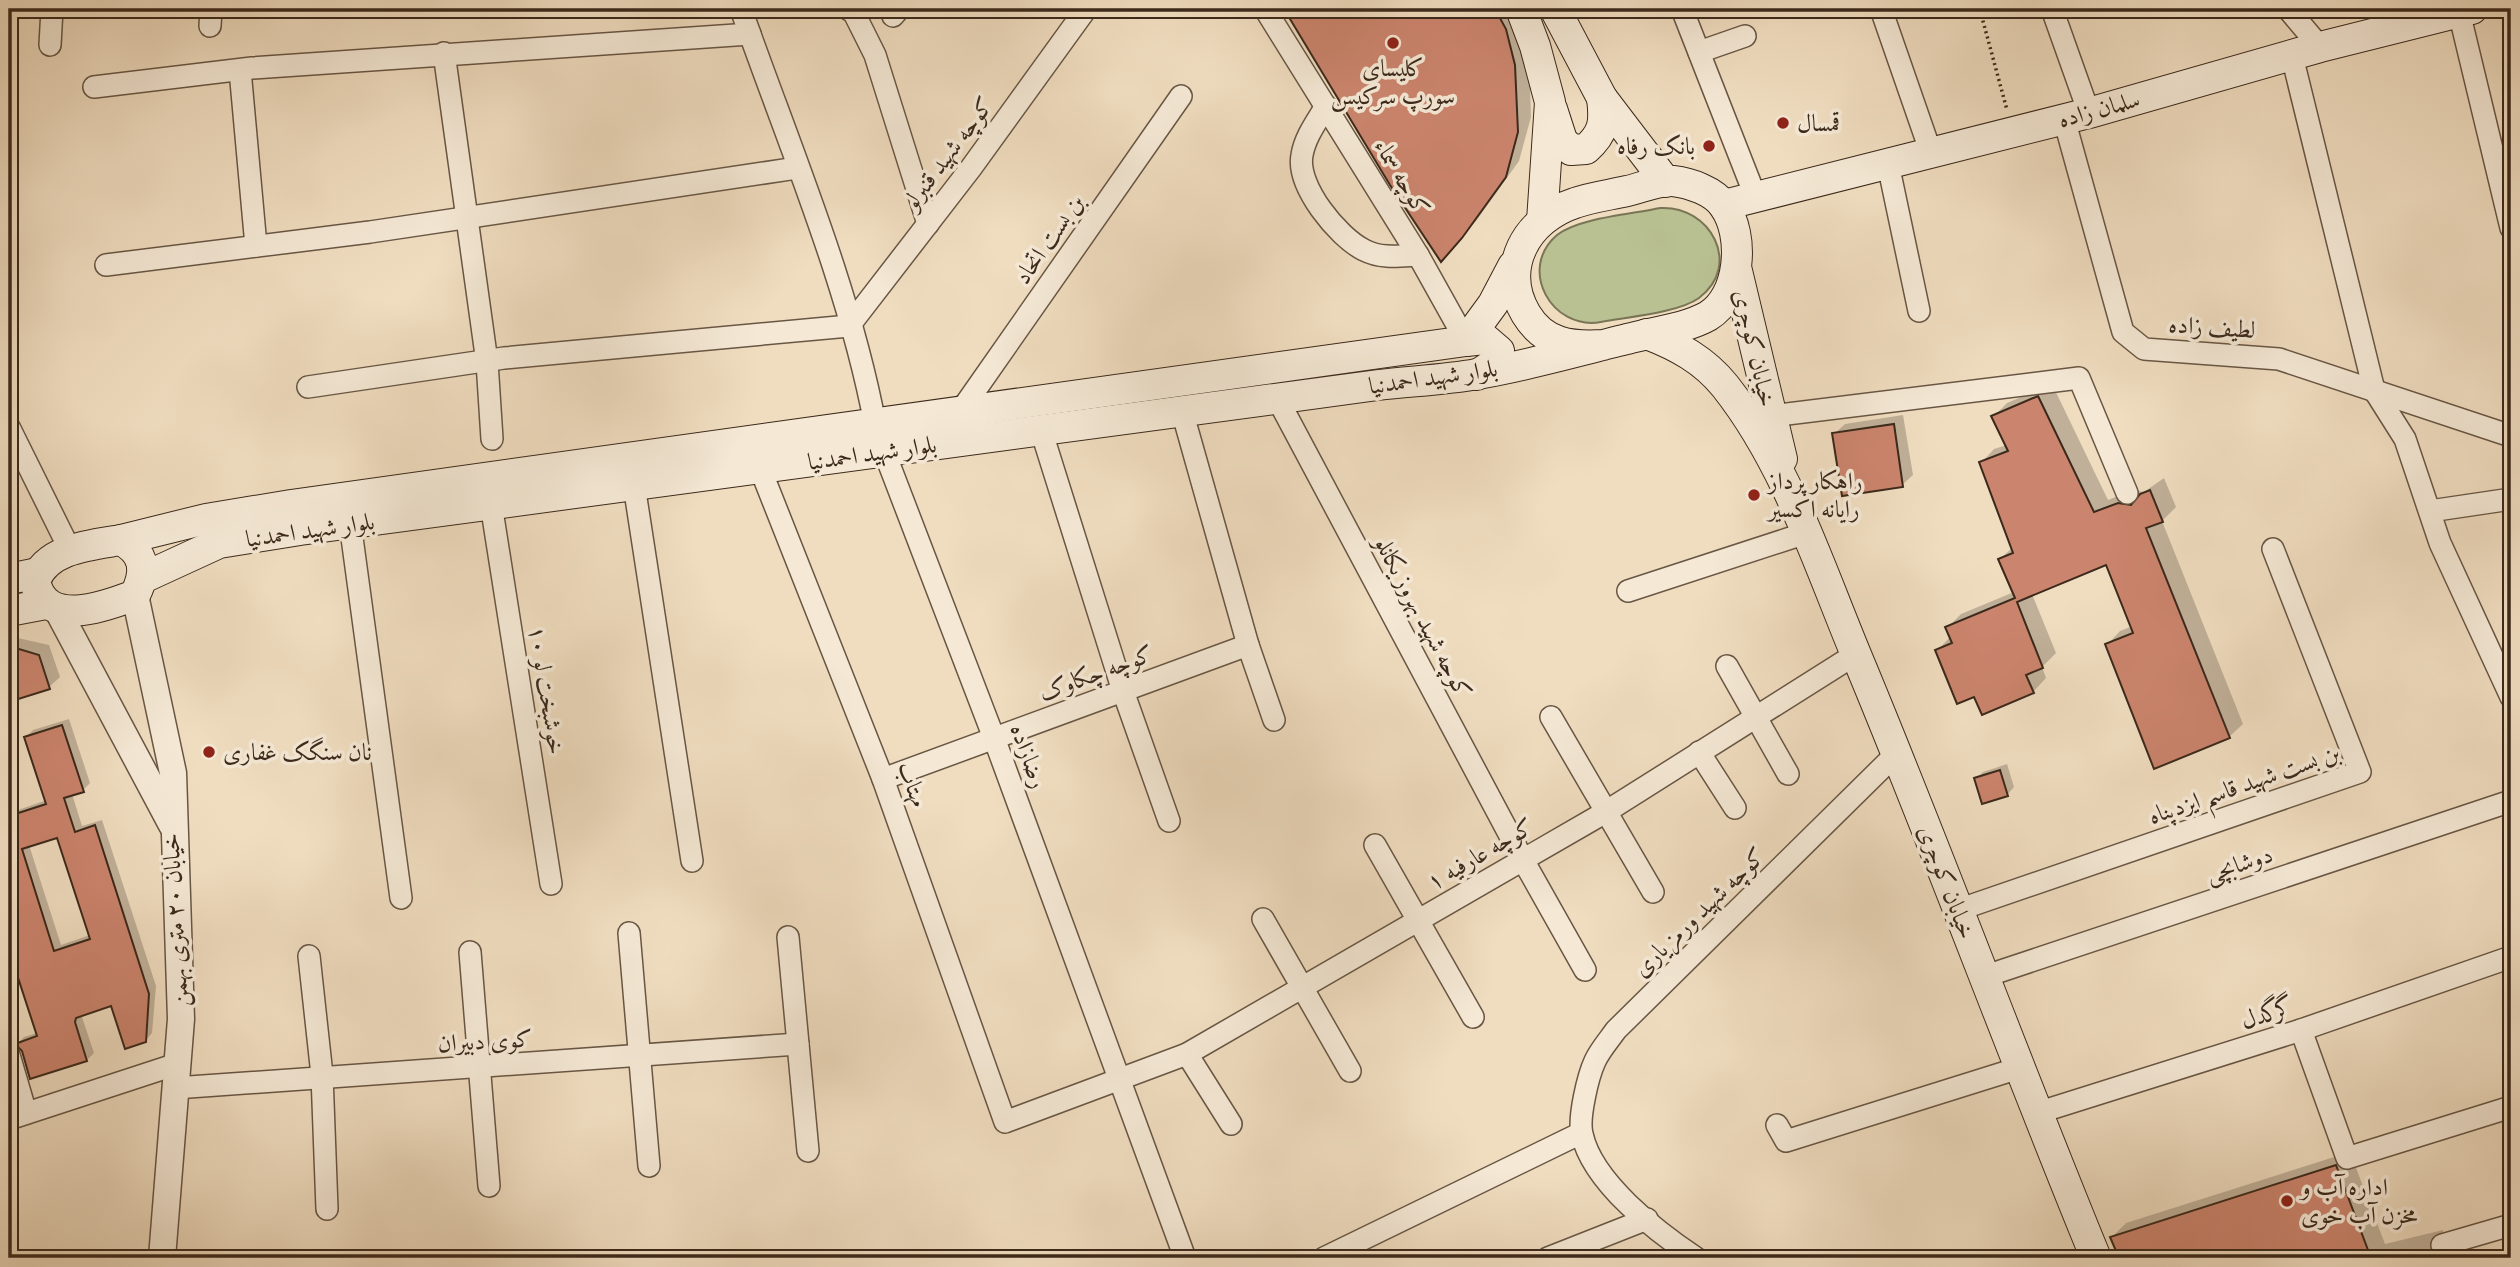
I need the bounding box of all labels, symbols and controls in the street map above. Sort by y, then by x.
marker: کلیسای سورپ سرکیس [1385,35,1401,51]
place label: کلیسای سورپ سرکیس [1331,54,1455,112]
street label: سلمان زاده [2055,85,2143,133]
street label: کوچه شهید قنبرلو [896,91,1002,218]
place label: قمسال [1797,109,1840,137]
marker: قمسال [1775,115,1791,131]
place label: بانک رفاه [1617,132,1695,160]
street label: کوچه سماء [1366,134,1436,222]
marker: بانک رفاه [1701,138,1717,154]
street label: بن بست اتحاد [1008,188,1090,289]
street label: خیابان کوچری [1726,287,1782,410]
street label: لطیف زاده [2168,310,2256,344]
street label: بلوار شهید احمدنیا [1367,354,1499,401]
street label: بلوار شهید احمدنیا [806,430,938,477]
place label: راهکار پرداز رایانه اکسیر [1765,467,1863,524]
marker: راهکار پرداز رایانه اکسیر [1746,487,1762,503]
street label: بلوار شهید احمدنیا [244,507,376,554]
street label: کوچه شهید بهروز یکانلو [1364,528,1478,704]
street label: خوشبخت لو ۱۰ [522,624,571,757]
street label: کوچه چکاوک [1035,639,1158,709]
street label: رضازاده [1005,720,1053,792]
place label: نان سنگک غفاری [223,737,372,766]
street label: بن بست شهید قاسم ایزدپناه [2145,738,2347,839]
marker: نان سنگک غفاری [201,744,217,760]
street label: مهتاب [891,757,934,811]
street label: کوچه عارفیه ۱ [1422,812,1540,898]
street label: خیابان کوچری [1911,821,1981,944]
street label: خیابان ۲۰ متری بهمن [156,832,196,1008]
street label: دوشابچی [2202,840,2277,891]
street label: کوچه شهید ورمزیاری [1627,842,1773,984]
street label: گرگدل [2236,989,2297,1036]
street label: کوی دبیران [437,1025,533,1058]
place label: اداره آب و مخزن آب خوی [2298,1173,2418,1230]
marker: اداره آب و مخزن آب خوی [2279,1193,2295,1209]

